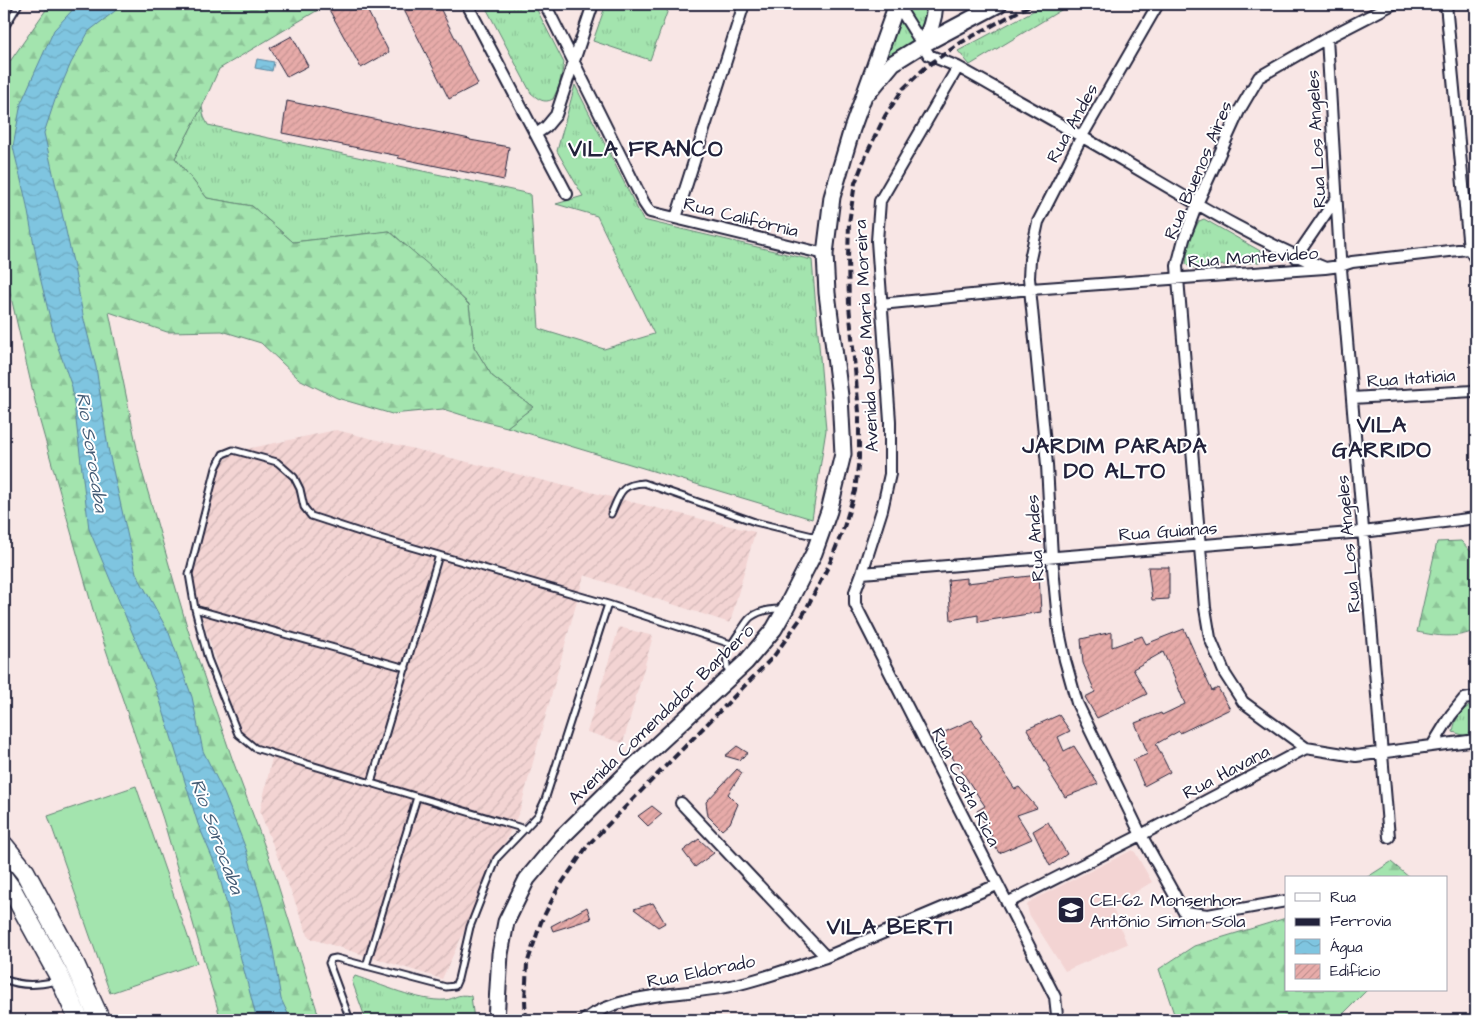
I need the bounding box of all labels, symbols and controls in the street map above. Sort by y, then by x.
street label: Rua Los Angeles [1300,69,1334,209]
street label: Rua Andes [1040,79,1104,167]
street label: Rua Buenos Aires [1158,97,1239,243]
district label: VILA FRANCO [567,134,724,165]
street label: Rua Califórnia [681,191,801,244]
street label: Avenida José Maria Moreira [848,219,885,453]
street label: Rua Montevideo [1187,240,1319,275]
street label: Rua Itatiaia [1366,363,1456,394]
water label: Rio Sorocaba [69,390,115,515]
district label: VILA GARRIDO [1332,410,1432,466]
district label: JARDIM PARADA DO ALTO [1021,431,1208,487]
street label: Rua Los Angeles [1330,474,1368,614]
street label: Rua Andes [1020,494,1051,582]
street label: Rua Guianas [1118,516,1218,547]
street label: Avenida Comendador Barbero [563,618,760,810]
street label: Rua Costa Rica [925,724,1006,851]
street label: Rua Havana [1178,739,1274,806]
water label: Rio Sorocaba [183,775,250,899]
legend [1285,876,1448,992]
text: Rua [1330,887,1356,908]
place label: CEI-62 Monsenhor Antõnio Simon Sola [1090,888,1245,934]
school or university icon: CEI-62 Monsenhor Antõnio Simon Sola [1056,895,1086,925]
text: Ferrovia [1330,911,1392,932]
district label: VILA BERTI [826,912,953,943]
text: Água [1330,937,1363,959]
street label: Rua Eldorado [645,949,757,994]
text: Edifício [1330,961,1381,982]

